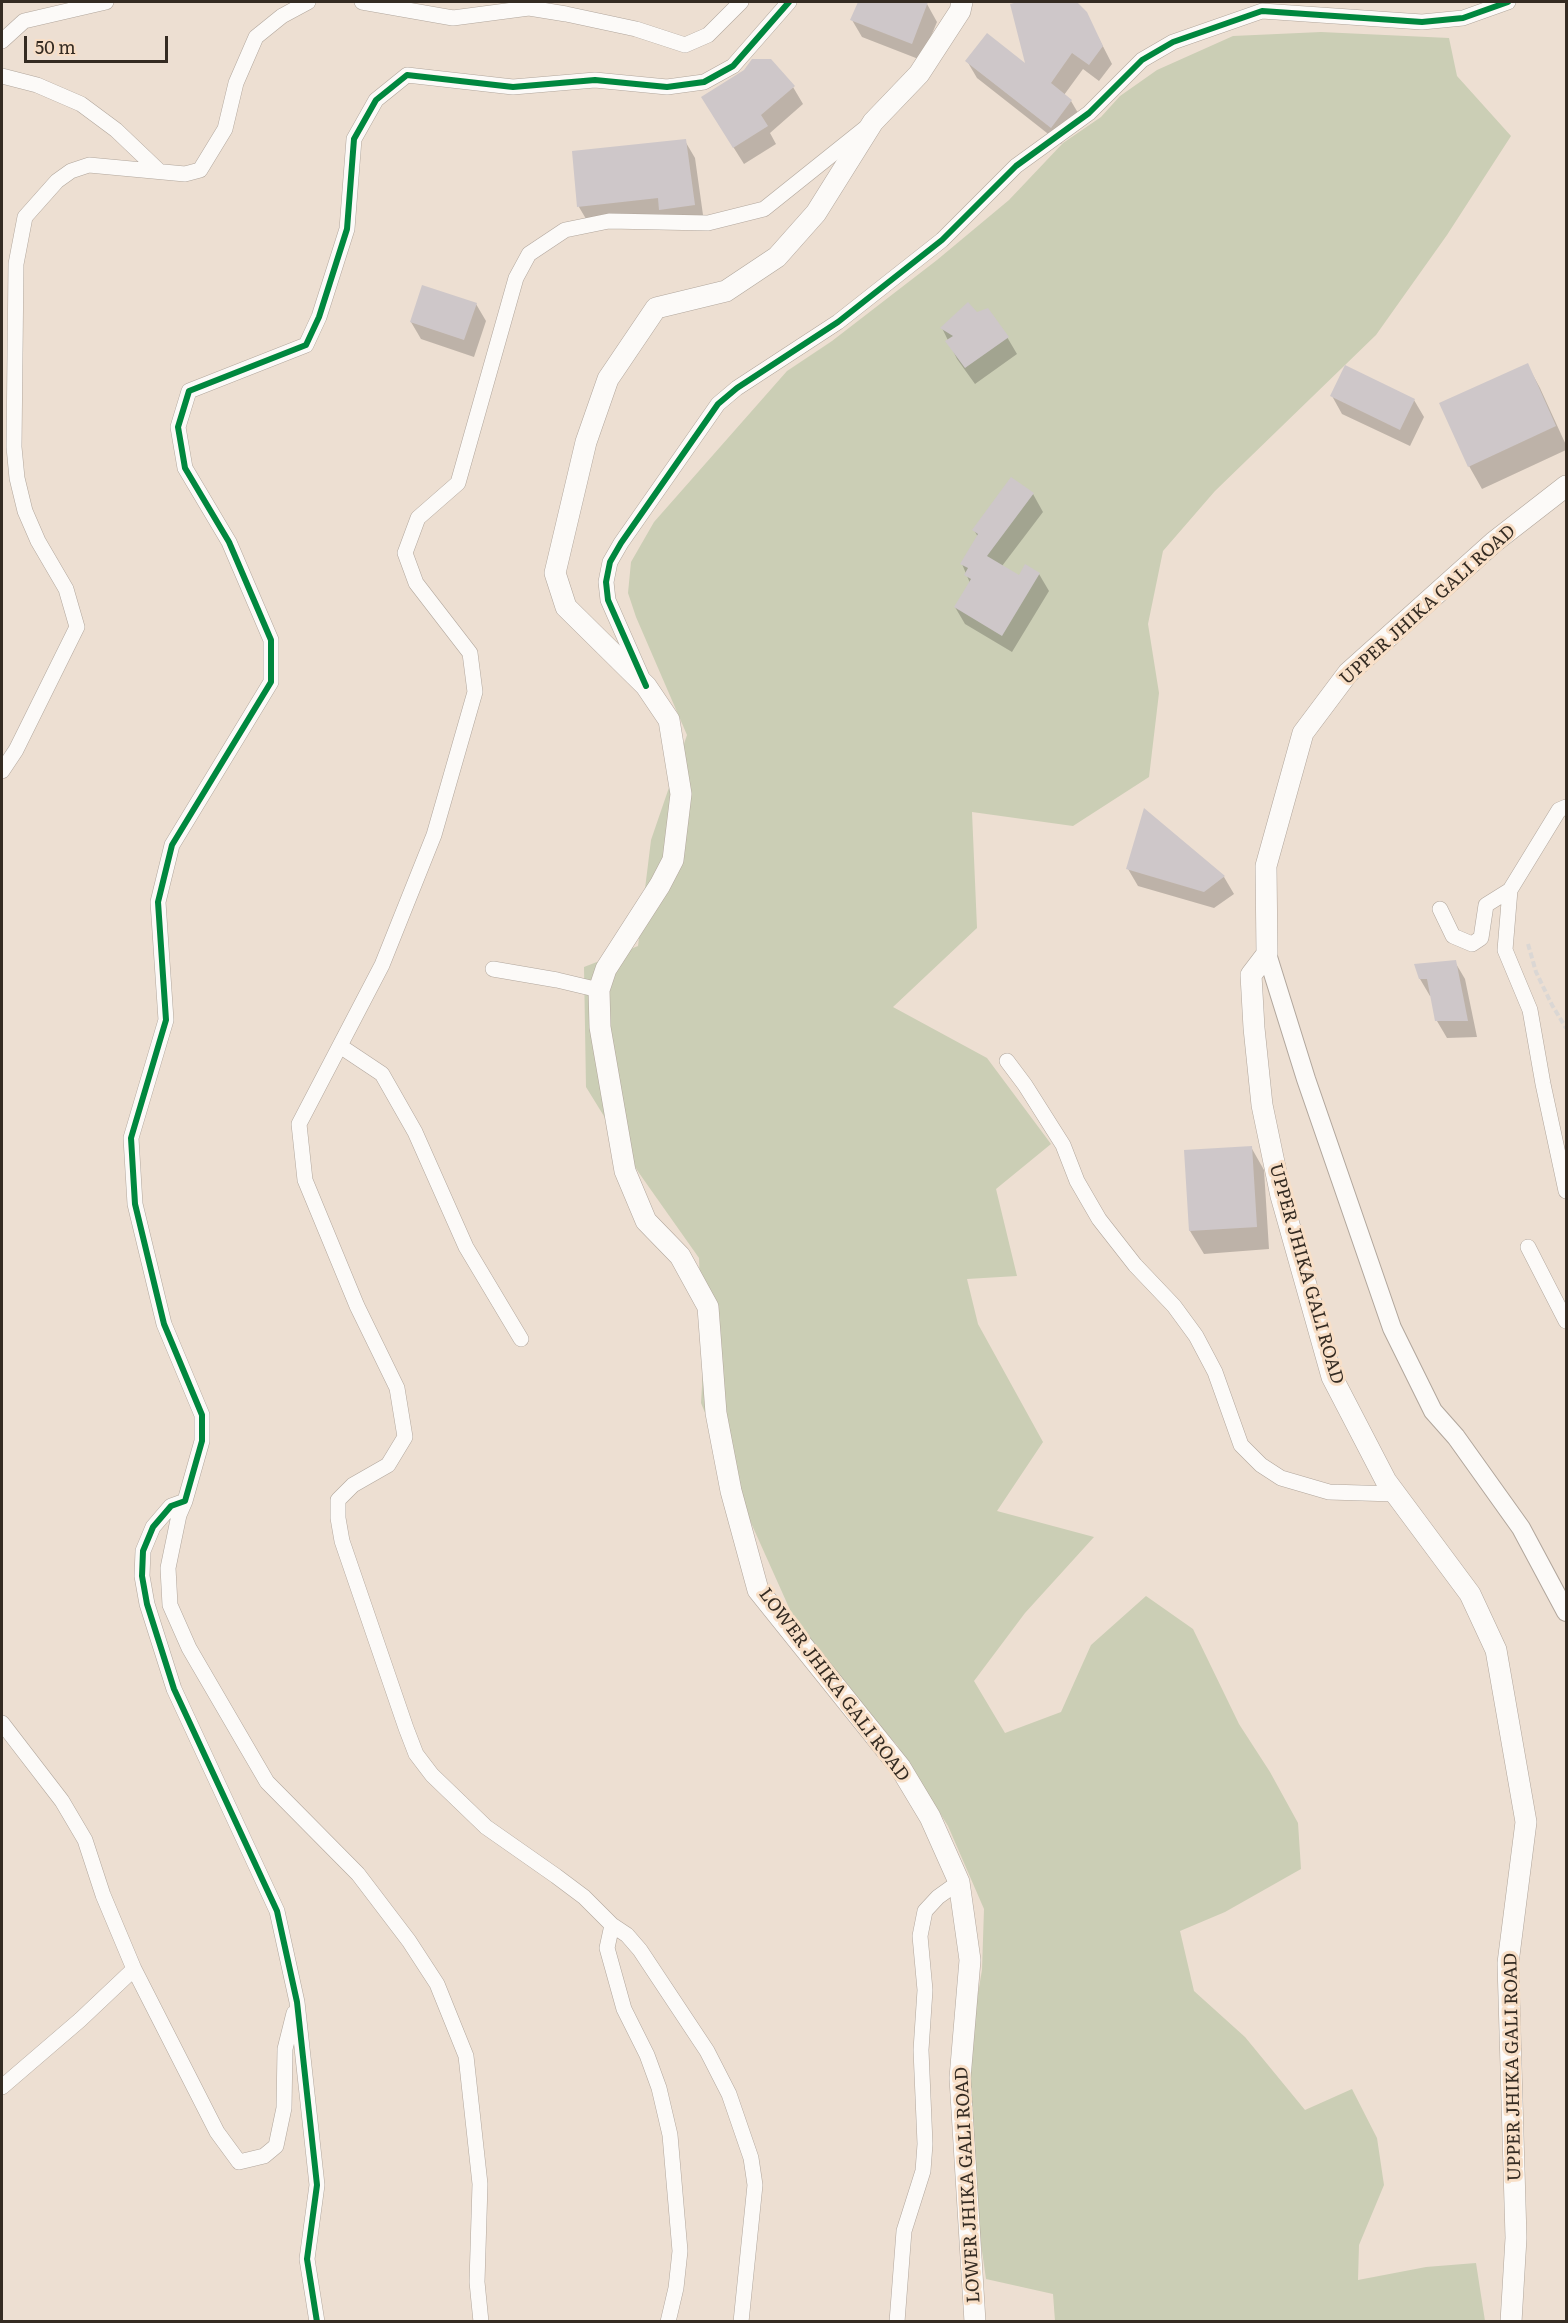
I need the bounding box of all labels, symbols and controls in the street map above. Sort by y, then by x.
scale bar [27,24,171,62]
text: 50 m [35,33,76,60]
street label: UPPER JHIKA GALI ROAD [1336,520,1520,690]
street label: UPPER JHIKA GALI ROAD [1264,1161,1348,1387]
street label: LOWER JHIKA GALI ROAD [754,1584,914,1786]
street label: UPPER JHIKA GALI ROAD [1500,1953,1526,2181]
street label: LOWER JHIKA GALI ROAD [951,2066,985,2304]

